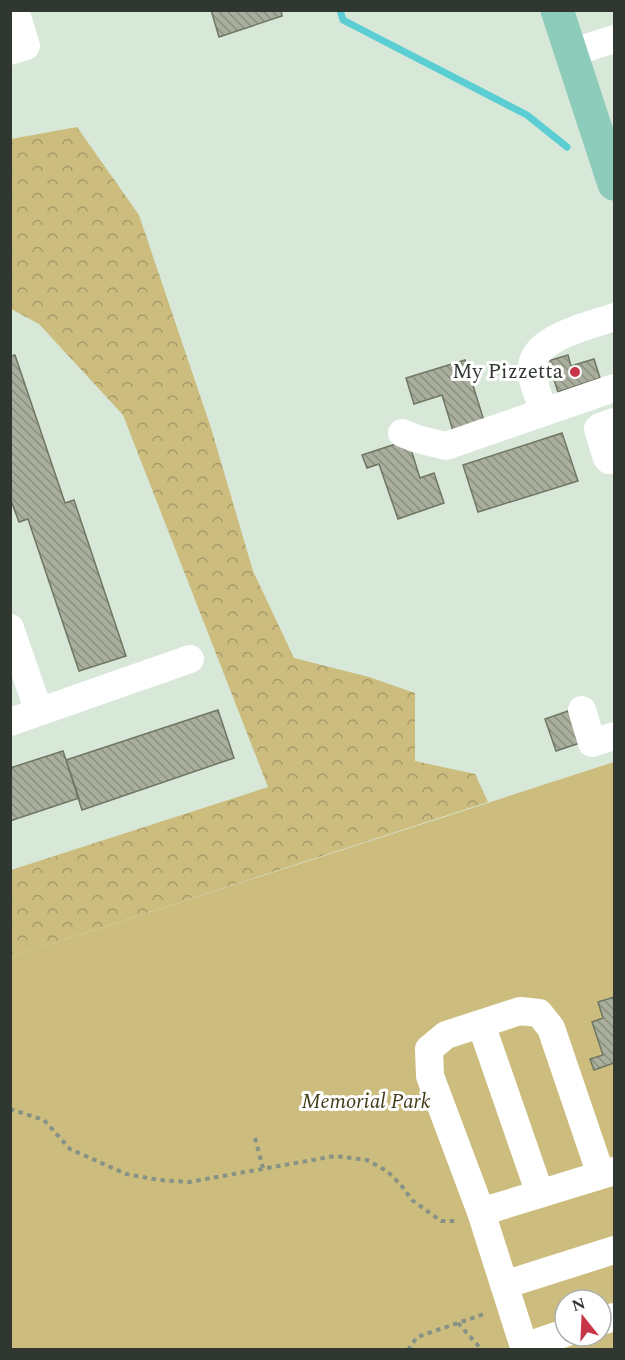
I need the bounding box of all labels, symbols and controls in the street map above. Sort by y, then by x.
place label: My Pizzetta [452,356,564,388]
marker: My Pizzetta [568,365,582,379]
park label: Memorial Park [301,1086,431,1118]
north arrow [553,1288,613,1348]
text: N [569,1291,589,1318]

